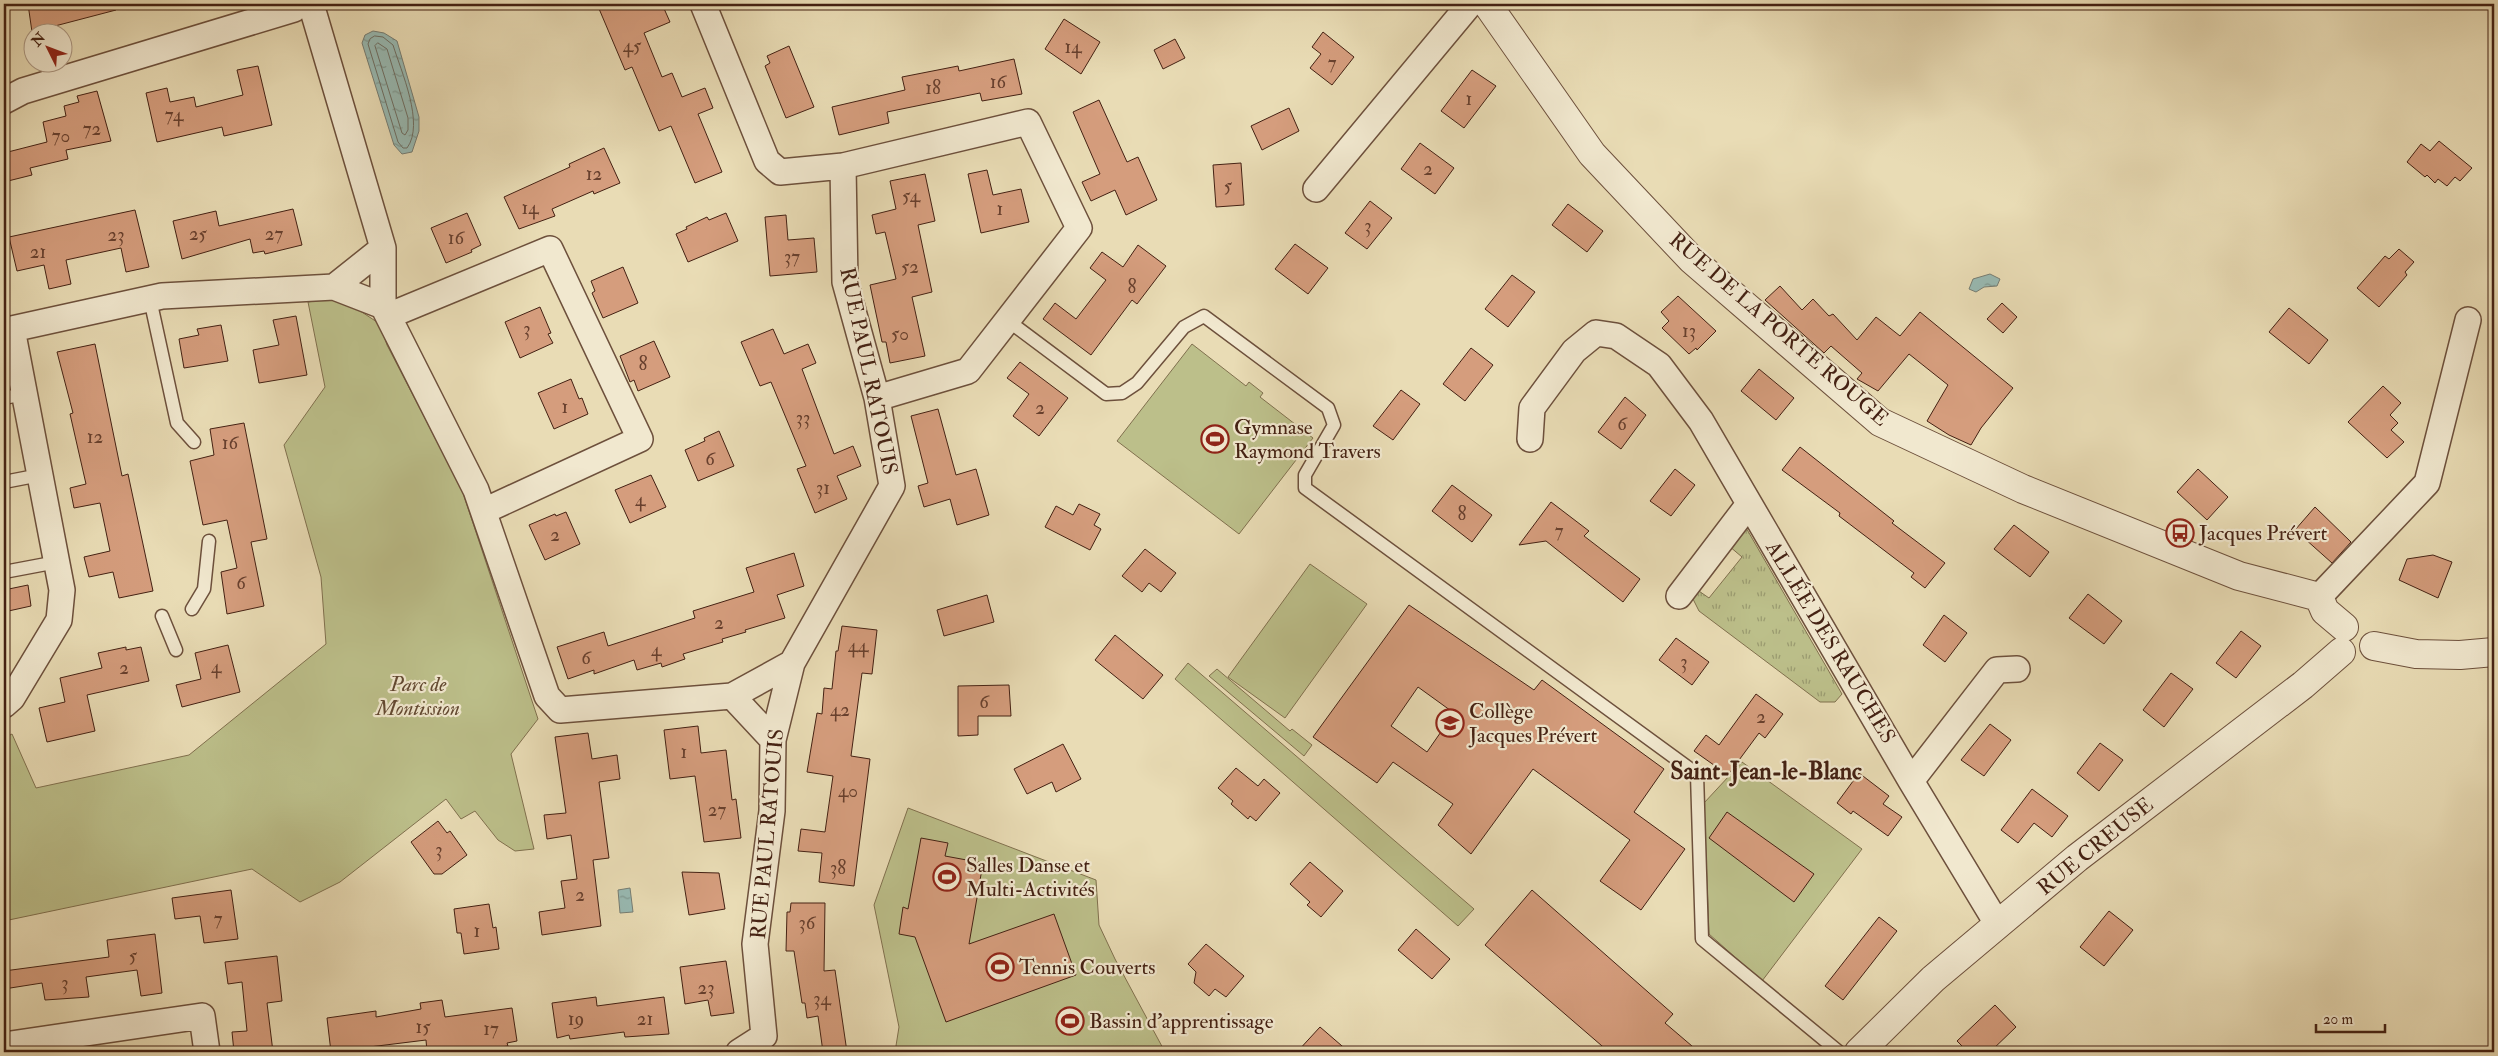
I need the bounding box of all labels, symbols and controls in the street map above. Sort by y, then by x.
north arrow [22,22,72,72]
text: N [28,29,50,51]
house number: 45 [623,34,642,58]
house number: 14 [1064,35,1082,59]
house number: 7 [1328,51,1337,75]
house number: 16 [990,70,1008,94]
house number: 18 [925,76,941,100]
house number: 1 [1466,87,1472,111]
house number: 74 [165,103,184,127]
house number: 72 [83,117,101,141]
house number: 70 [52,124,70,148]
house number: 2 [1423,157,1433,181]
house number: 12 [586,162,602,186]
house number: 5 [1224,174,1233,198]
house number: 54 [902,184,921,208]
house number: 14 [521,196,539,220]
house number: 1 [997,197,1003,221]
house number: 3 [1364,214,1372,238]
house number: 25 [189,222,208,246]
house number: 27 [265,222,283,246]
house number: 23 [108,223,124,247]
house number: 16 [448,226,466,250]
street label: RUE DE LA PORTE ROUGE [1663,227,1894,432]
house number: 21 [30,240,46,264]
house number: 37 [784,245,800,269]
house number: 52 [901,255,919,279]
street label: RUE PAUL RATOUIS [833,265,904,477]
house number: 8 [1128,275,1137,299]
house number: 3 [523,317,531,341]
house number: 13 [1682,319,1696,343]
house number: 50 [891,322,909,346]
house number: 8 [639,352,648,376]
house number: 1 [562,395,568,419]
house number: 2 [1035,396,1045,420]
house number: 33 [796,406,810,430]
house number: 6 [1617,412,1628,436]
place label: Gymnase Raymond Travers [1234,414,1381,465]
sports icon: Gymnase Raymond Travers [1200,424,1230,454]
house number: 12 [87,425,103,449]
house number: 16 [222,431,240,455]
house number: 6 [705,447,716,471]
house number: 31 [816,476,830,500]
house number: 4 [635,488,646,512]
house number: 8 [1458,502,1467,526]
bus stop icon: Jacques Prévert [2165,518,2195,548]
house number: 7 [1555,519,1564,543]
place label: Jacques Prévert [2198,520,2327,547]
house number: 2 [550,523,560,547]
street label: ALLÉE DES RAUCHES [1759,535,1902,748]
house number: 6 [236,571,247,595]
house number: 2 [714,611,724,635]
house number: 44 [848,634,869,658]
house number: 4 [651,638,662,662]
house number: 6 [581,646,592,670]
house number: 3 [1680,650,1688,674]
house number: 4 [211,655,222,679]
house number: 2 [119,656,129,680]
park label: Parc de Montission [374,671,460,722]
house number: 6 [979,690,990,714]
house number: 42 [830,698,850,722]
place label: Collège Jacques Prévert [1468,698,1597,749]
house number: 2 [1756,705,1766,729]
school or university icon: Collège Jacques Prévert [1435,708,1465,738]
street label: RUE PAUL RATOUIS [745,728,790,940]
house number: 1 [681,740,687,764]
district label: Saint-Jean-le-Blanc [1670,756,1862,787]
house number: 40 [838,779,858,803]
street label: RUE CREUSE [2032,791,2159,901]
house number: 27 [708,798,726,822]
house number: 3 [435,838,443,862]
place label: Salles Danse et Multi-Activités [966,852,1095,903]
house number: 38 [830,856,846,880]
sports icon: Salles Danse et Multi-Activités [932,862,962,892]
house number: 2 [575,883,585,907]
house number: 7 [214,907,223,931]
house number: 36 [799,911,817,935]
house number: 1 [474,919,480,943]
house number: 5 [129,944,138,968]
sports icon: Tennis Couverts [985,952,1015,982]
place label: Tennis Couverts [1019,954,1155,981]
house number: 3 [61,971,69,995]
house number: 23 [698,976,714,1000]
house number: 34 [813,987,831,1011]
scale bar [2316,1001,2384,1033]
sports icon: Bassin d'apprentissage [1055,1006,1085,1036]
house number: 19 [568,1007,584,1031]
house number: 21 [637,1007,653,1031]
place label: Bassin d'apprentissage [1089,1008,1274,1035]
text: 20 m [2323,1010,2353,1029]
house number: 15 [415,1015,431,1039]
house number: 17 [483,1017,499,1041]

